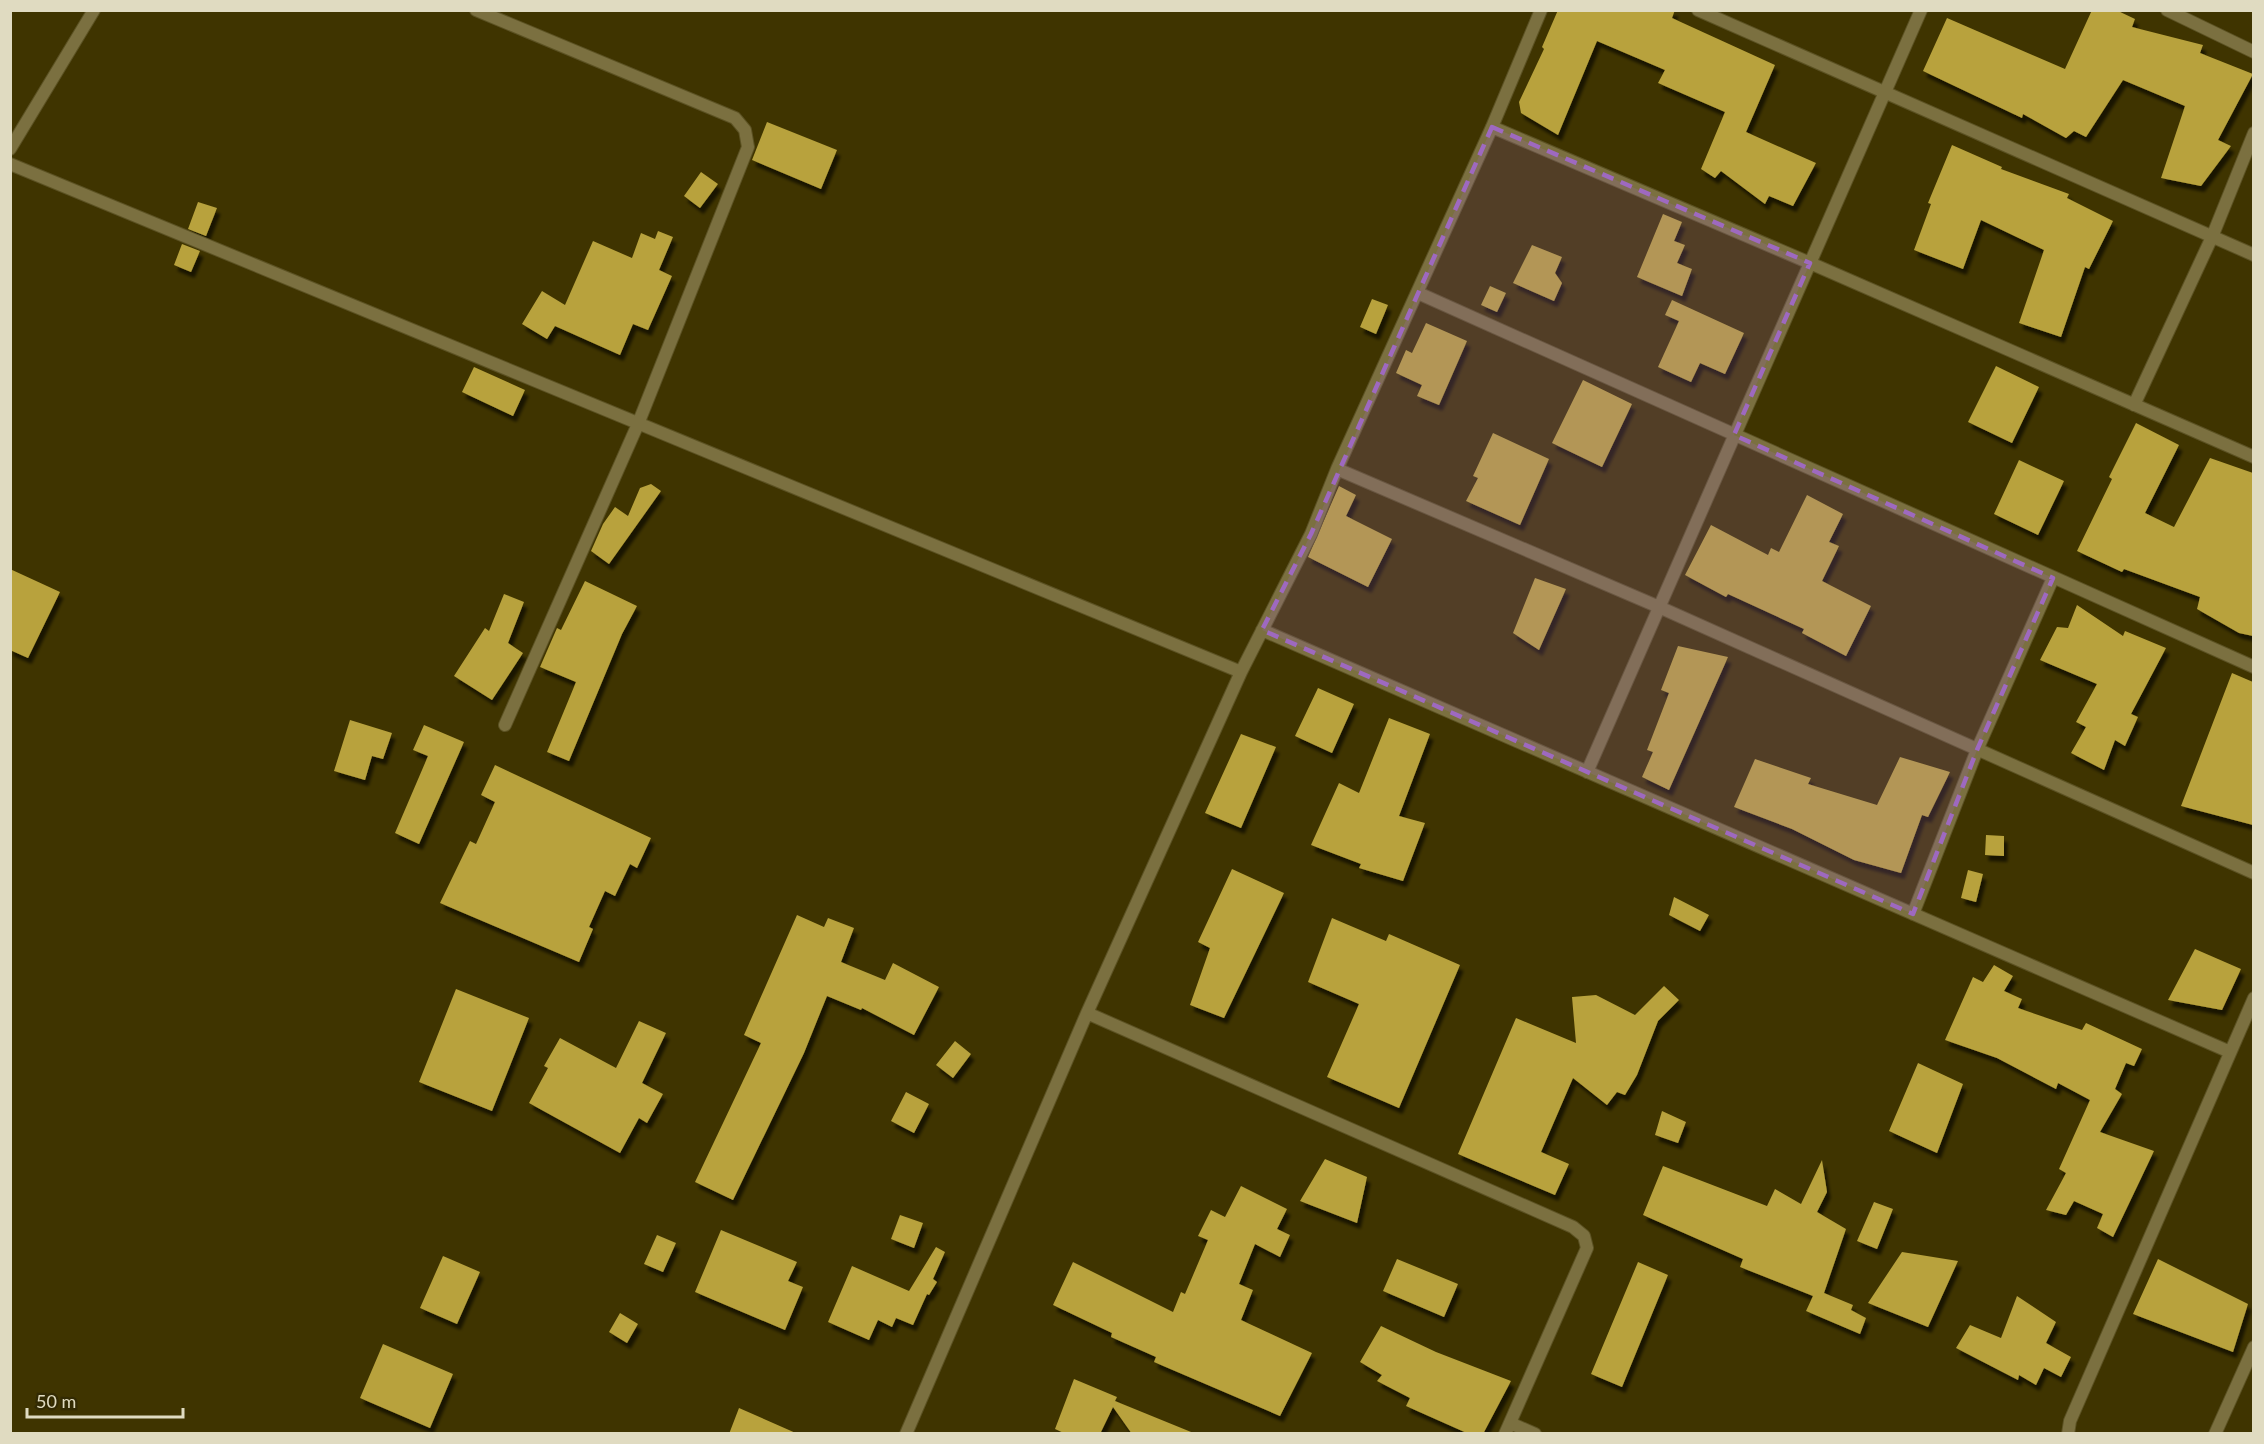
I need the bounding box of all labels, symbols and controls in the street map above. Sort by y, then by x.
scale bar [27,1381,183,1419]
text: 50 m [36,1390,76,1412]

